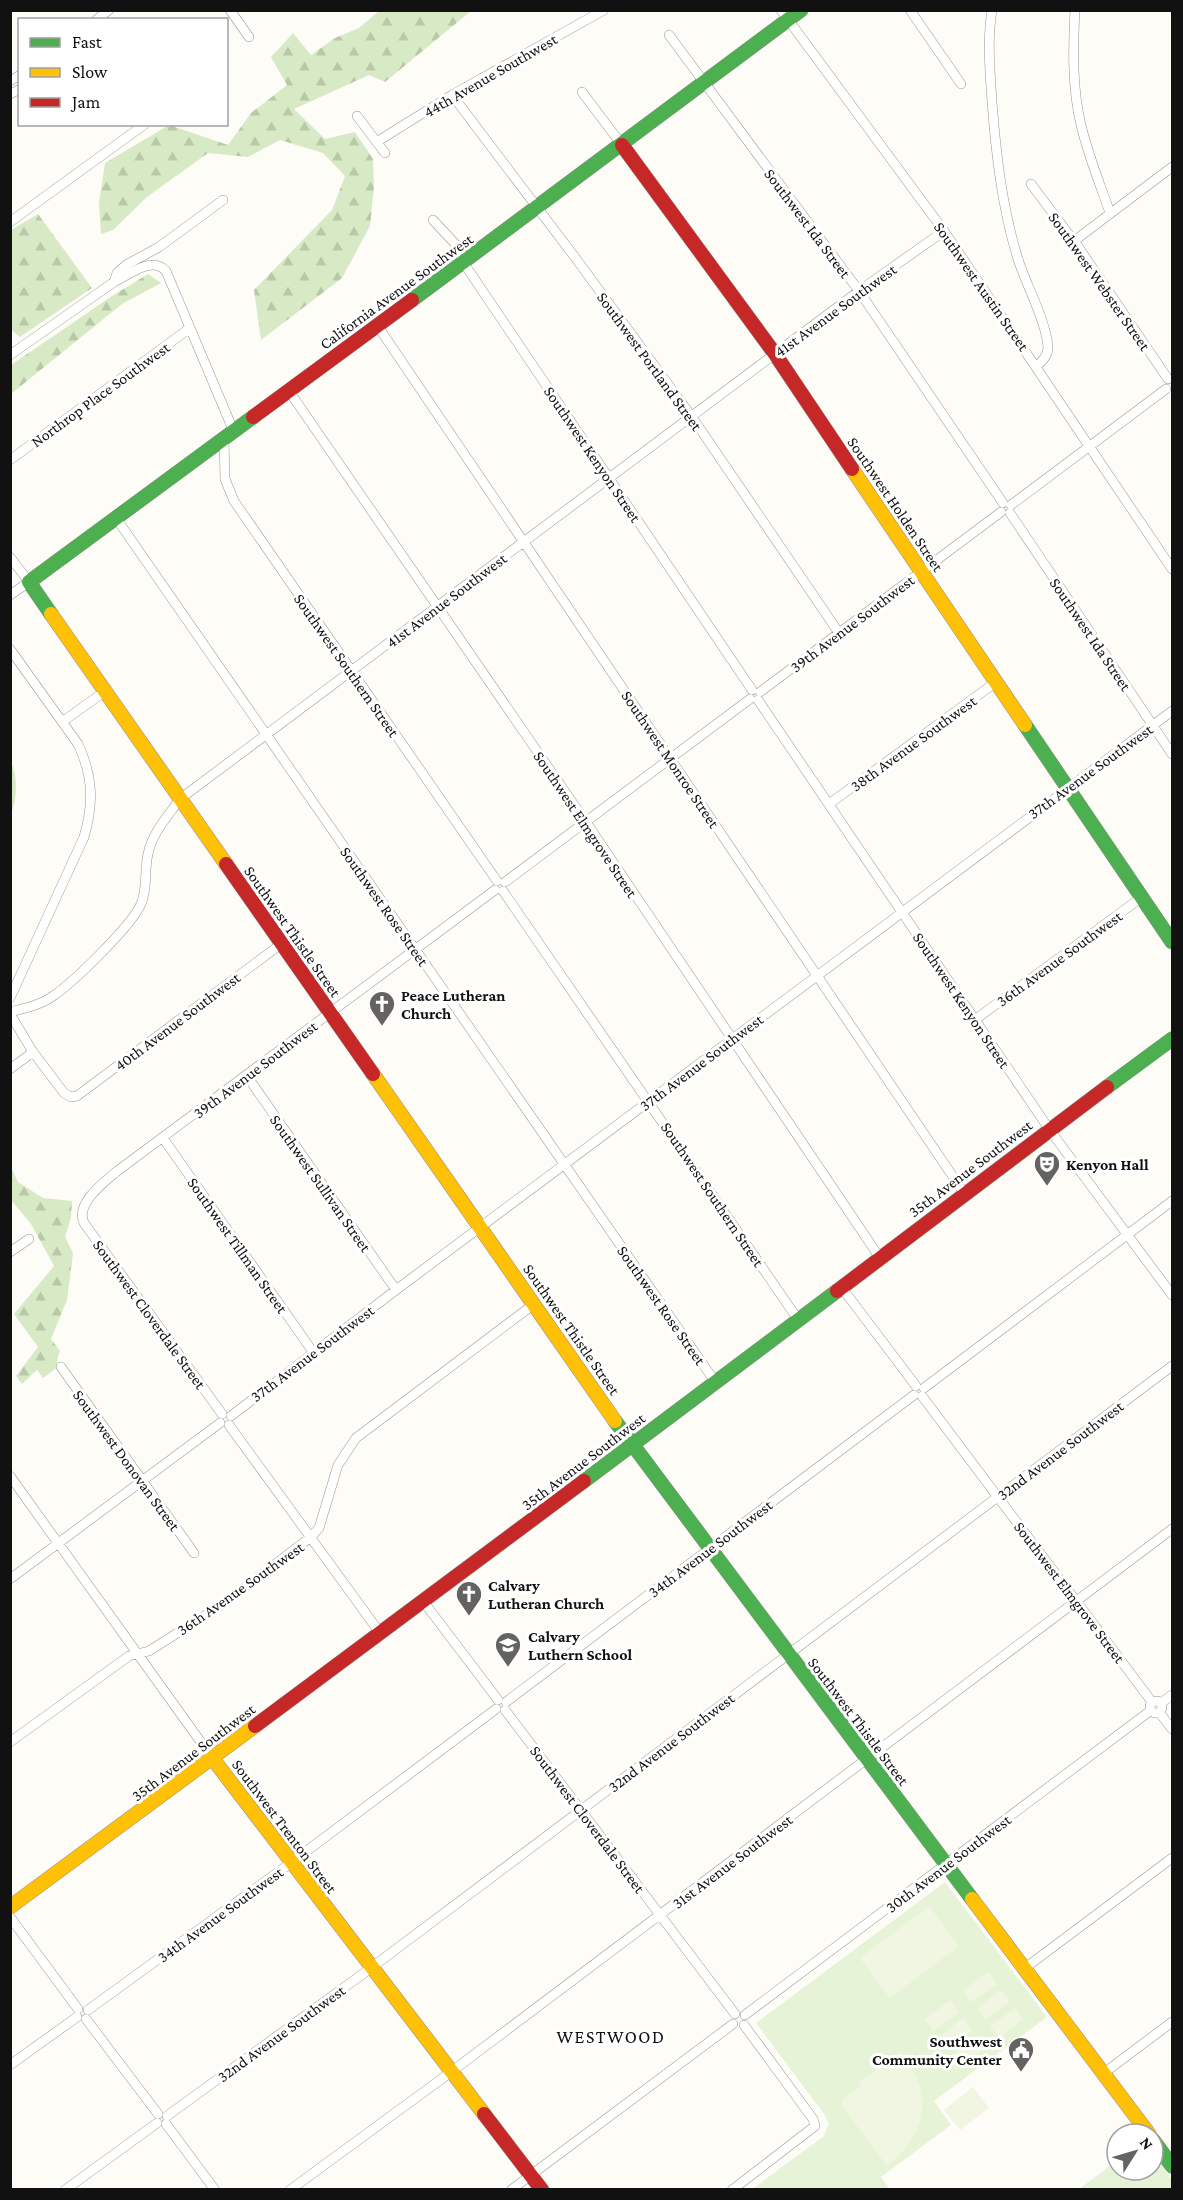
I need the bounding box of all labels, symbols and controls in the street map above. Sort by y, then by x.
legend [18,18,228,126]
street label: 44th Avenue Southwest [420,30,561,121]
text: Fast [72,32,103,52]
text: Slow [72,62,108,82]
text: Jam [70,92,101,112]
street label: Southwest Ida Street [761,165,855,282]
street label: Southwest Webster Street [1045,209,1154,354]
street label: Southwest Austin Street [931,219,1033,355]
street label: California Avenue Southwest [317,230,477,353]
street label: 41st Avenue Southwest [771,260,900,360]
street label: Southwest Portland Street [594,289,706,434]
street label: Northrop Place Southwest [28,338,174,451]
street label: Southwest Kenyon Street [540,383,645,526]
street label: Southwest Holden Street [844,434,947,575]
street label: 41st Avenue Southwest [383,549,510,651]
street label: 39th Avenue Southwest [787,571,918,676]
street label: Southwest Ida Street [1047,575,1135,694]
street label: Southwest Southern Street [291,591,403,741]
street label: Southwest Monroe Street [618,688,723,832]
street label: 38th Avenue Southwest [847,692,980,795]
street label: 37th Avenue Southwest [1025,720,1156,822]
street label: Southwest Elmgrove Street [529,748,641,902]
street label: Southwest Rose Street [337,843,433,970]
street label: Southwest Thistle Street [241,863,345,1001]
street label: 36th Avenue Southwest [993,907,1126,1010]
street label: Southwest Kenyon Street [909,929,1014,1072]
street label: 40th Avenue Southwest [111,968,244,1074]
place label: Peace Lutheran Church [401,987,505,1022]
church icon: Peace Lutheran Church [367,989,397,1027]
street label: 37th Avenue Southwest [636,1010,767,1114]
street label: 39th Avenue Southwest [190,1017,321,1122]
street label: Southwest Sullivan Street [267,1112,375,1256]
street label: 35th Avenue Southwest [905,1116,1036,1220]
street label: Southwest Southern Street [658,1119,768,1270]
theatre icon: Kenyon Hall [1032,1149,1062,1187]
place label: Kenyon Hall [1066,1156,1149,1173]
street label: Southwest Tillman Street [184,1174,291,1317]
street label: Southwest Cloverdale Street [90,1237,210,1393]
street label: Southwest Rose Street [614,1242,710,1369]
street label: Southwest Thistle Street [520,1261,624,1399]
street label: 37th Avenue Southwest [247,1301,378,1405]
street label: Southwest Donovan Street [70,1387,184,1535]
street label: 32nd Avenue Southwest [994,1397,1127,1503]
street label: 35th Avenue Southwest [518,1409,649,1513]
street label: 34th Avenue Southwest [645,1496,776,1601]
street label: Southwest Elmgrove Street [1010,1518,1129,1667]
street label: 36th Avenue Southwest [174,1538,307,1639]
place label: Calvary Lutheran Church [488,1577,604,1612]
church icon: Calvary Lutheran Church [454,1579,484,1617]
place label: Calvary Luthern School [528,1628,633,1663]
school or university icon: Calvary Luthern School [493,1630,523,1668]
street label: Southwest Thistle Street [805,1654,913,1789]
street label: 32nd Avenue Southwest [605,1689,738,1795]
street label: 35th Avenue Southwest [128,1700,259,1804]
street label: Southwest Cloverdale Street [527,1742,649,1897]
street label: Southwest Trenton Street [229,1756,341,1897]
street label: 31st Avenue Southwest [669,1810,796,1912]
street label: 30th Avenue Southwest [883,1811,1015,1916]
street label: 34th Avenue Southwest [154,1863,287,1966]
street label: 32nd Avenue Southwest [214,1981,349,2085]
district label: WESTWOOD [557,2027,665,2047]
place label: Southwest Community Center [872,2033,1003,2068]
public building icon: Southwest Community Center [1006,2035,1036,2073]
north arrow [1105,2122,1165,2182]
text: N [1137,2134,1157,2153]

